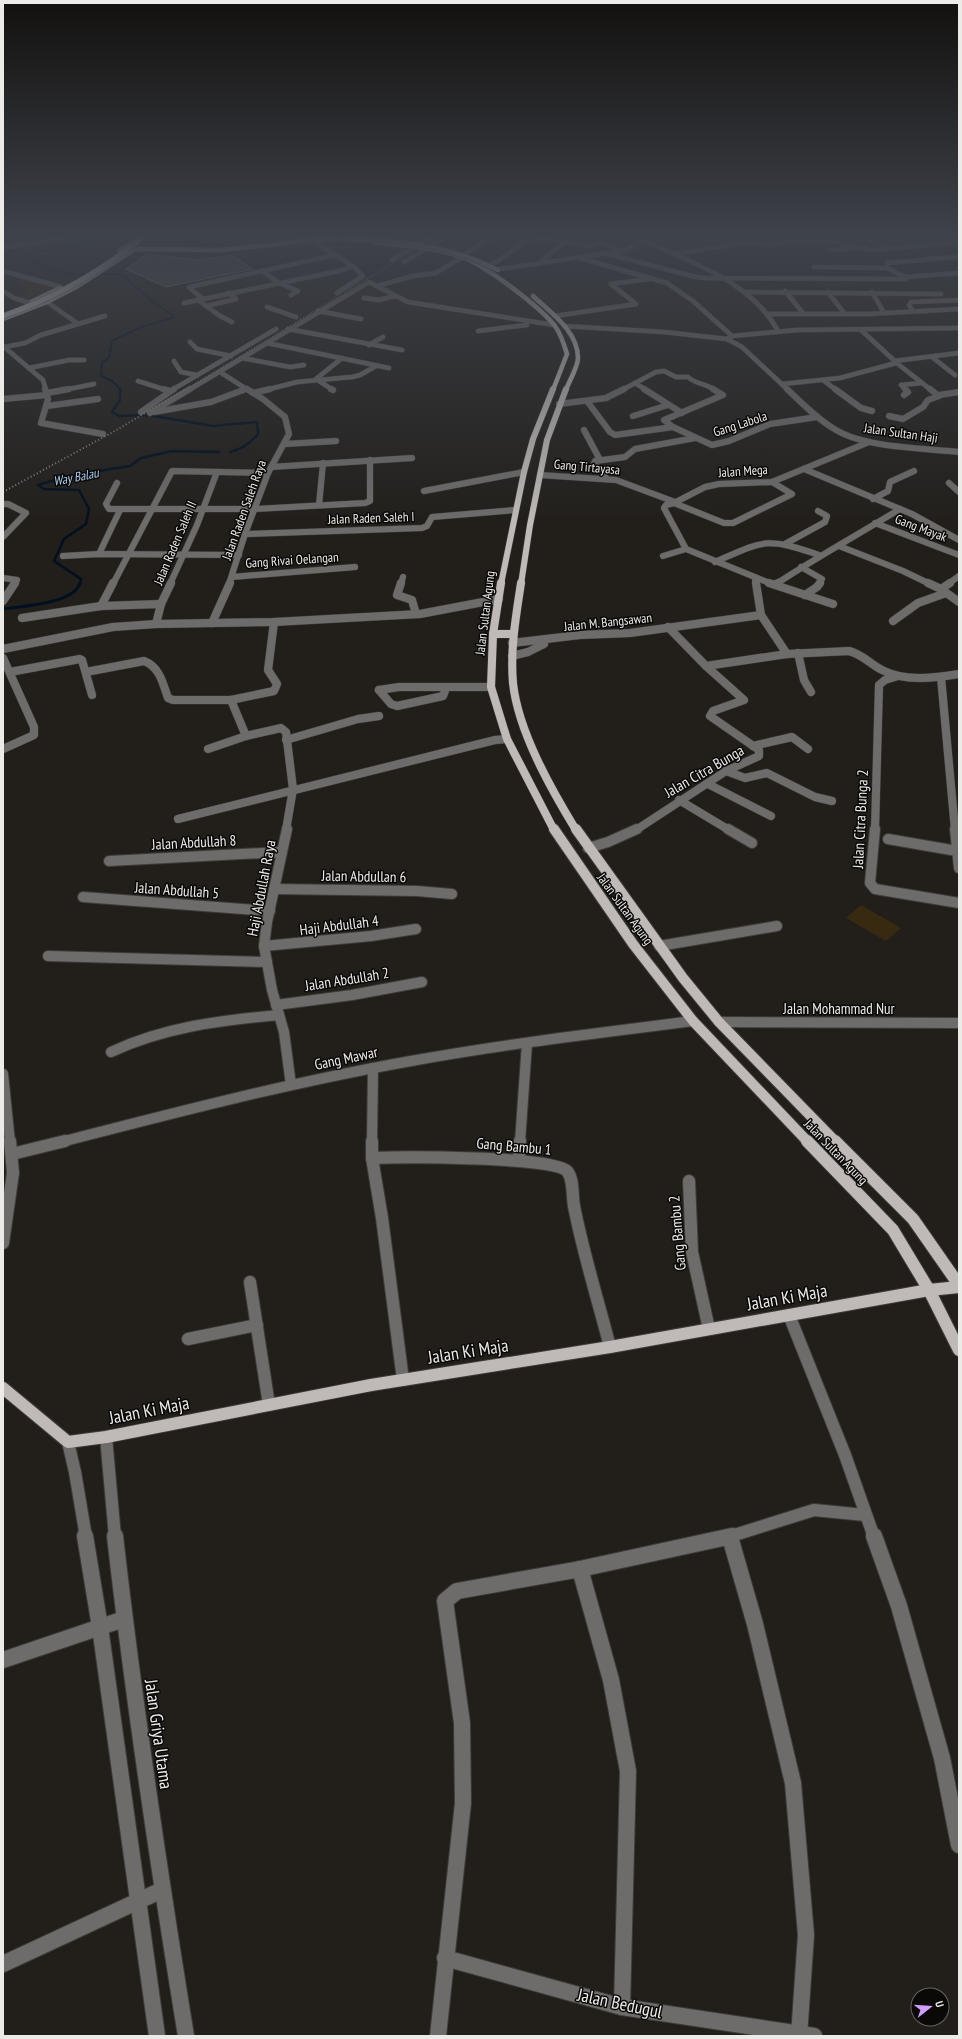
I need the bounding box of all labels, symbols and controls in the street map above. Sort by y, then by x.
street label: Gang Labola [711,407,769,441]
street label: Jalan Sultan Haji [862,419,939,447]
street label: Gang Tirtayasa [553,456,621,478]
street label: Jalan Raden Saleh Raya [218,458,270,563]
street label: Jalan Mega [717,461,768,481]
water label: Way Balau [52,464,102,490]
street label: Jalan Raden Saleh II [149,498,200,588]
street label: Jalan Raden Saleh I [326,508,415,528]
street label: Gang Mayak [893,510,949,546]
street label: Gang Rivai Oelangan [245,548,340,572]
street label: Jalan Sultan Agung [471,570,499,657]
street label: Jalan M. Bangsawan [562,609,653,635]
street label: Jalan Citra Bunga [660,741,747,802]
street label: Jalan Citra Bunga 2 [848,769,872,870]
street label: Jalan Abdullah 8 [150,830,237,854]
street label: Haji Abdullah Raya [242,838,280,938]
street label: Jalan Abdullan 6 [321,866,407,886]
street label: Jalan Sultan Agung [593,869,657,948]
street label: Jalan Abdullah 5 [133,878,220,902]
street label: Haji Abdullah 4 [298,911,380,939]
street label: Jalan Abdullah 2 [303,963,390,995]
street label: Jalan Mohammad Nur [782,999,896,1018]
street label: Gang Mawar [313,1042,380,1074]
street label: Jalan Sultan Agung [800,1115,872,1188]
street label: Gang Bambu 1 [476,1133,552,1159]
street label: Gang Bambu 2 [664,1195,690,1271]
street label: Jalan Ki Maja [744,1279,829,1316]
street label: Jalan Ki Maja [425,1333,510,1369]
street label: Jalan Ki Maja [106,1391,191,1429]
street label: Jalan Griya Utama [140,1677,178,1790]
street label: Jalan Bedugul [575,1983,665,2023]
north arrow [910,1987,950,2027]
text: U [932,1999,947,2009]

